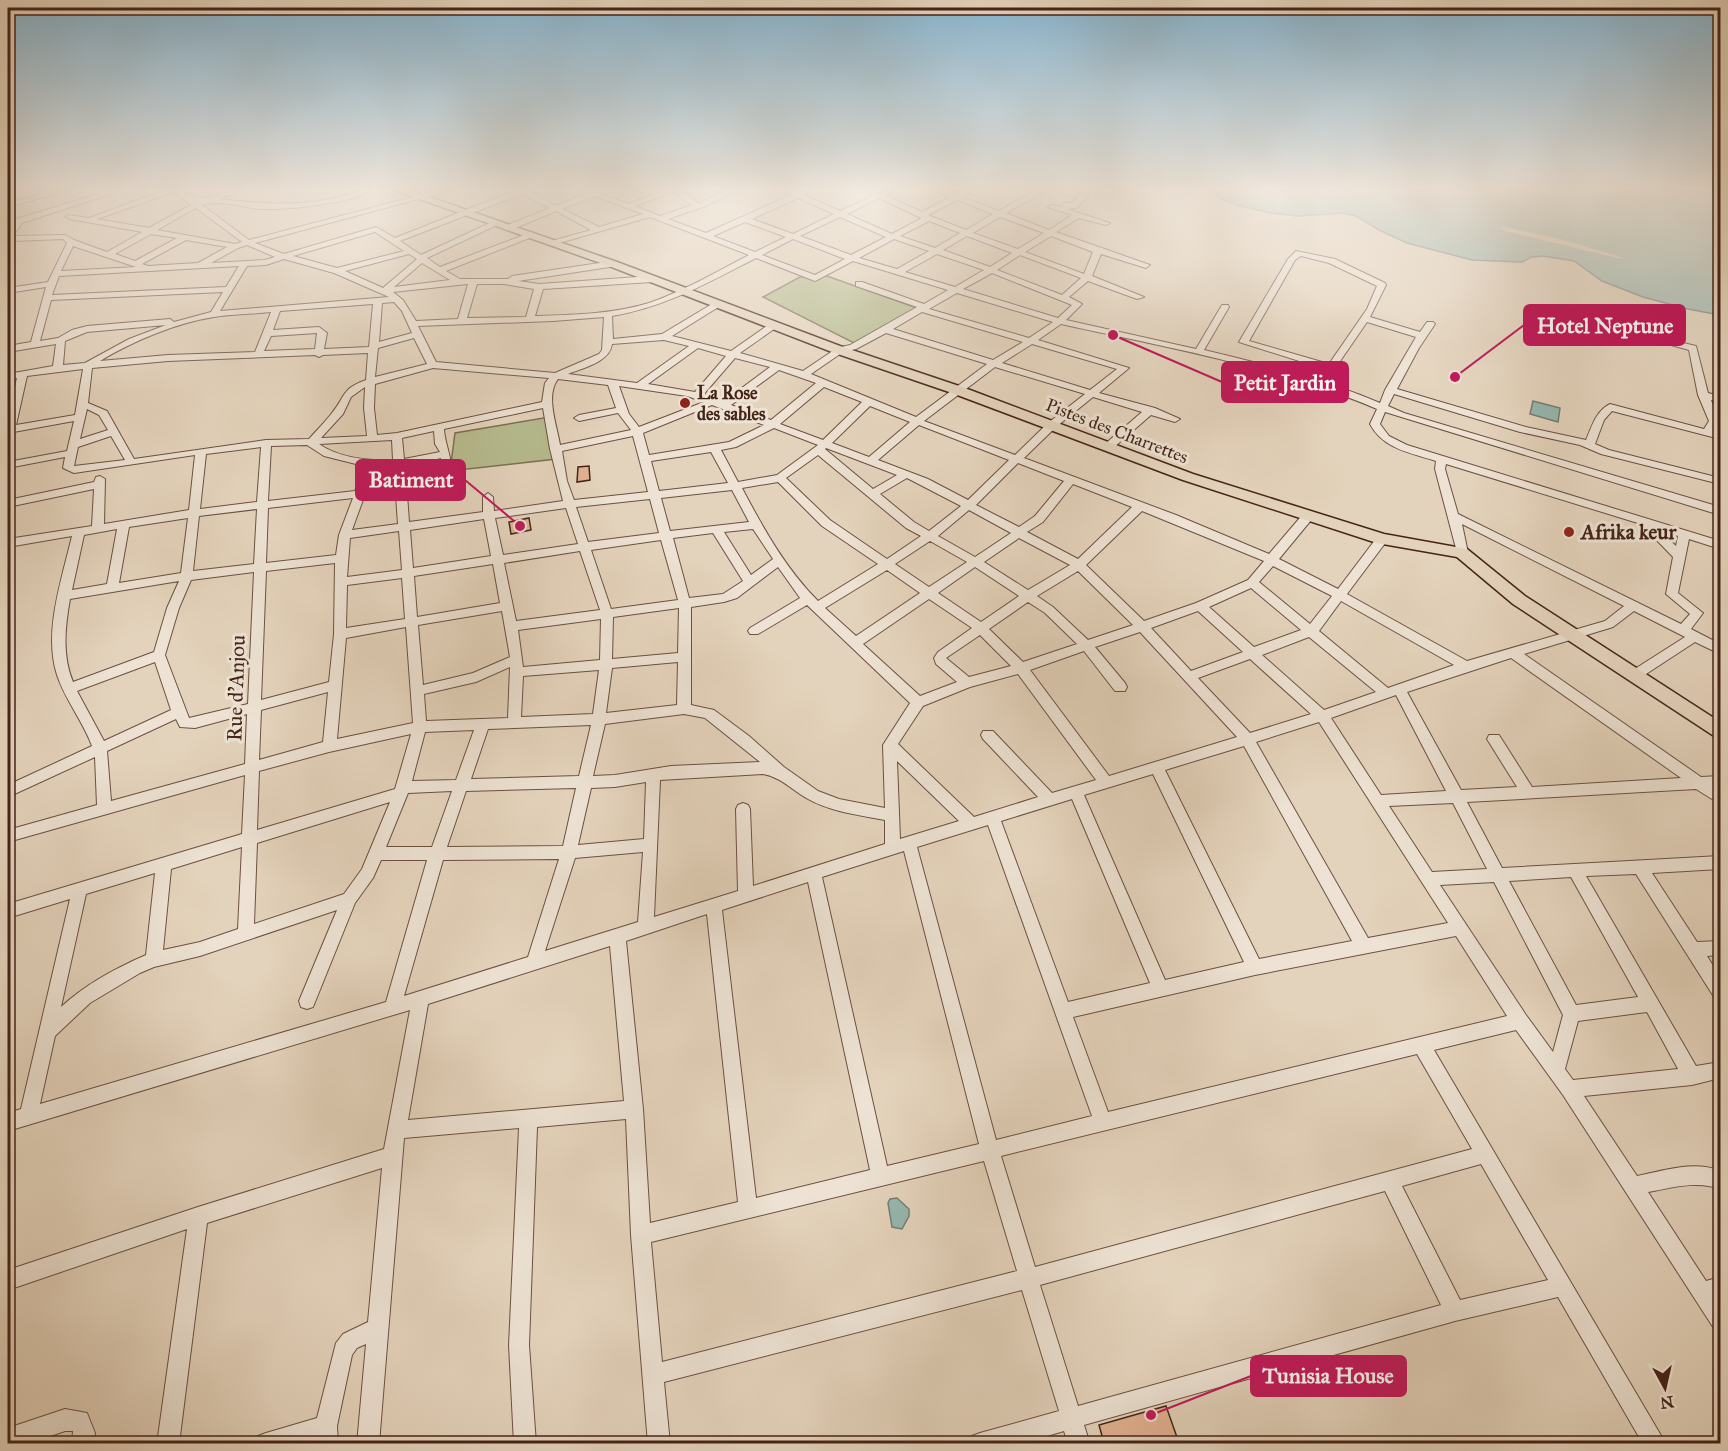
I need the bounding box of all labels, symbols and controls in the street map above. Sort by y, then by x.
callout: Hotel Neptune [1524,305,1685,345]
text: Hotel Neptune [1537,312,1673,339]
callout: Petit Jardin [1222,362,1348,402]
text: Petit Jardin [1234,369,1336,397]
place label: La Rose des sables [697,382,766,425]
street label: Pistes des Charrettes [1043,394,1191,468]
marker: La Rose des sables [678,396,692,410]
callout: Batiment [356,460,465,500]
text: Batiment [369,466,454,493]
place label: Afrika keur [1579,519,1678,545]
marker: Afrika keur [1562,525,1576,539]
street label: Rue d’Anjou [221,634,251,742]
callout: Tunisia House [1251,1356,1406,1396]
north arrow [1635,1358,1695,1418]
text: Tunisia House [1261,1362,1394,1389]
text: N [1659,1392,1675,1413]

